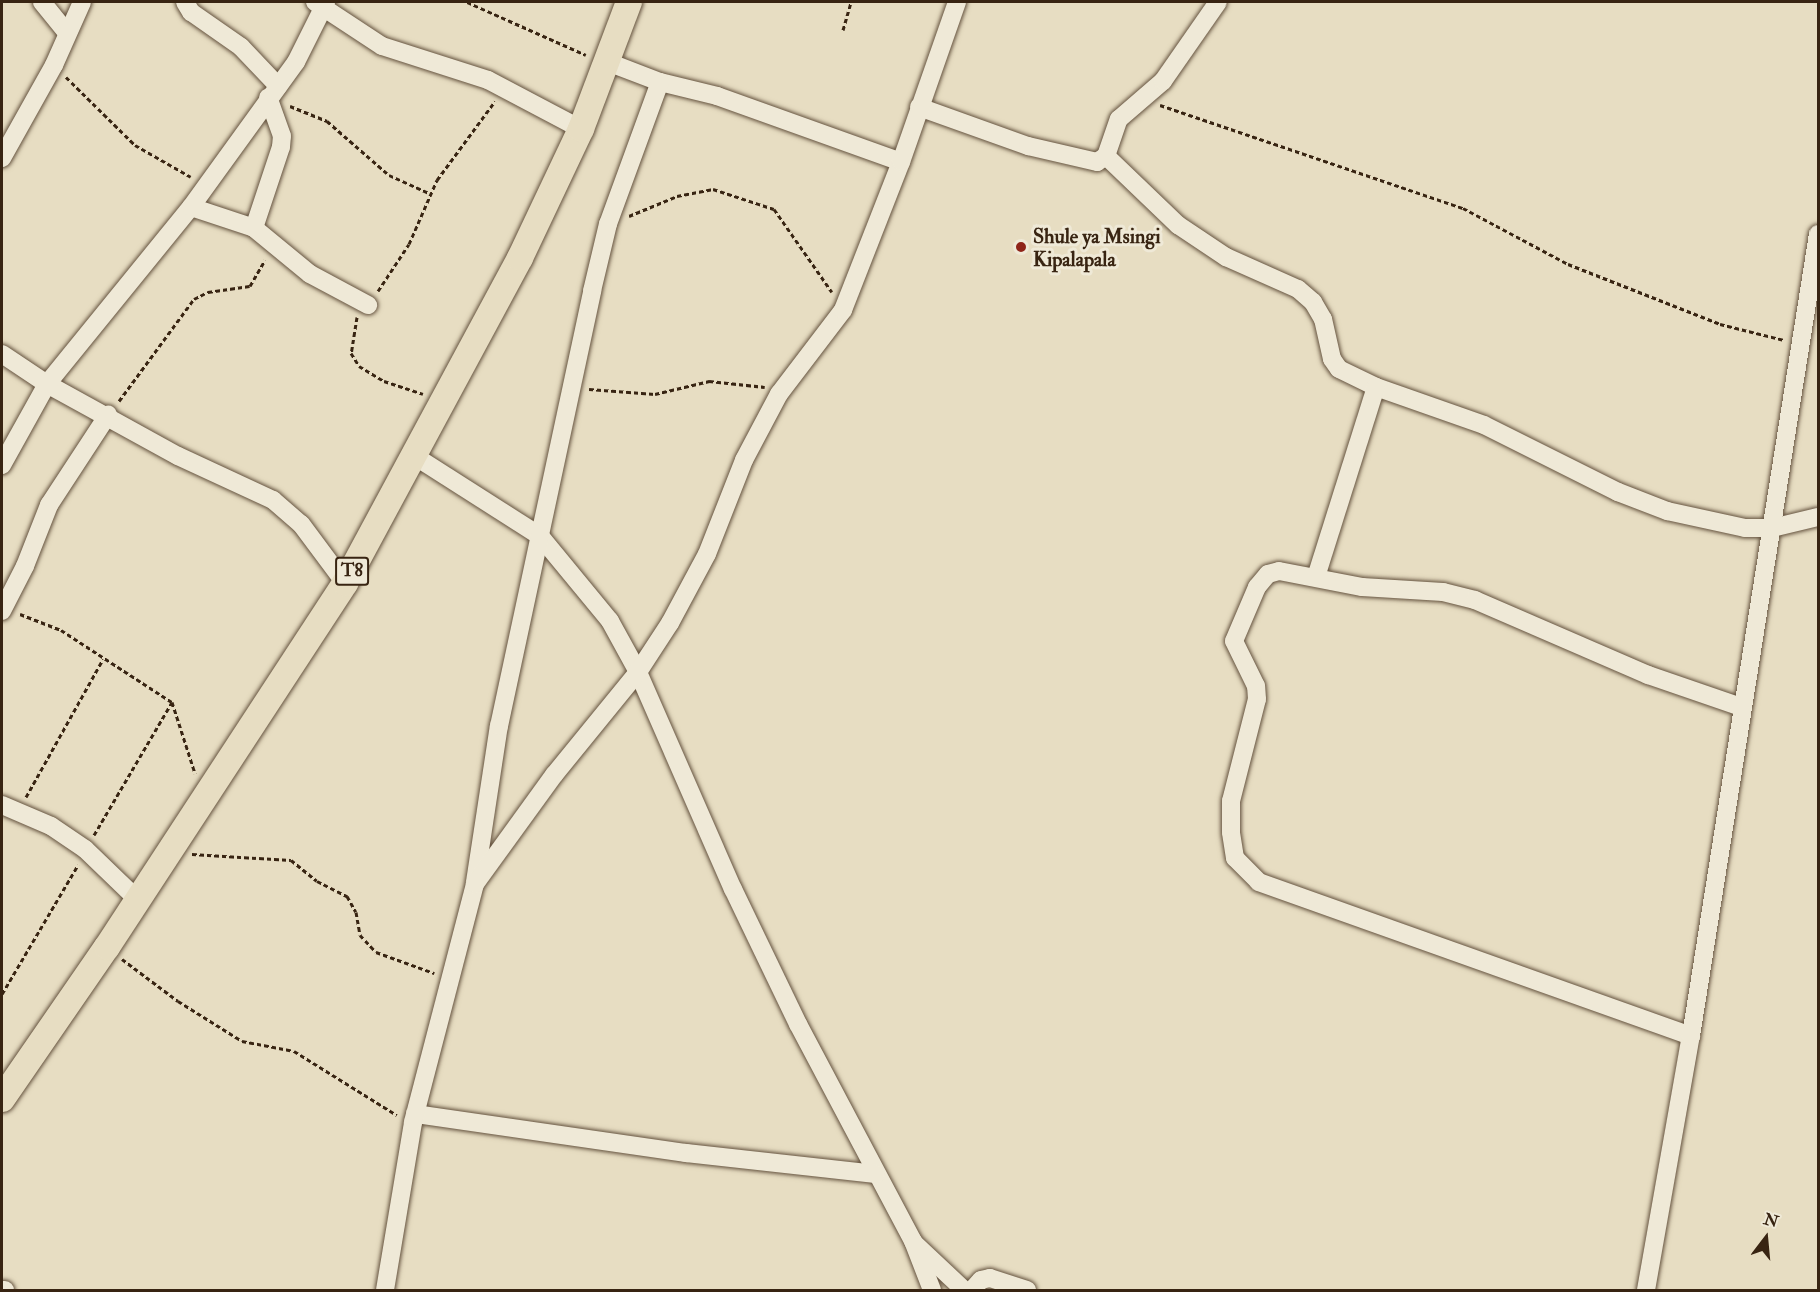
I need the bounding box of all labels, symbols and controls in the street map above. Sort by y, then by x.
place label: Shule ya Msingi Kipalapala [1033,224,1160,271]
marker: Shule ya Msingi Kipalapala [1014,240,1028,254]
road number: T8 [334,556,370,586]
north arrow [1736,1208,1796,1268]
text: N [1761,1209,1781,1232]

